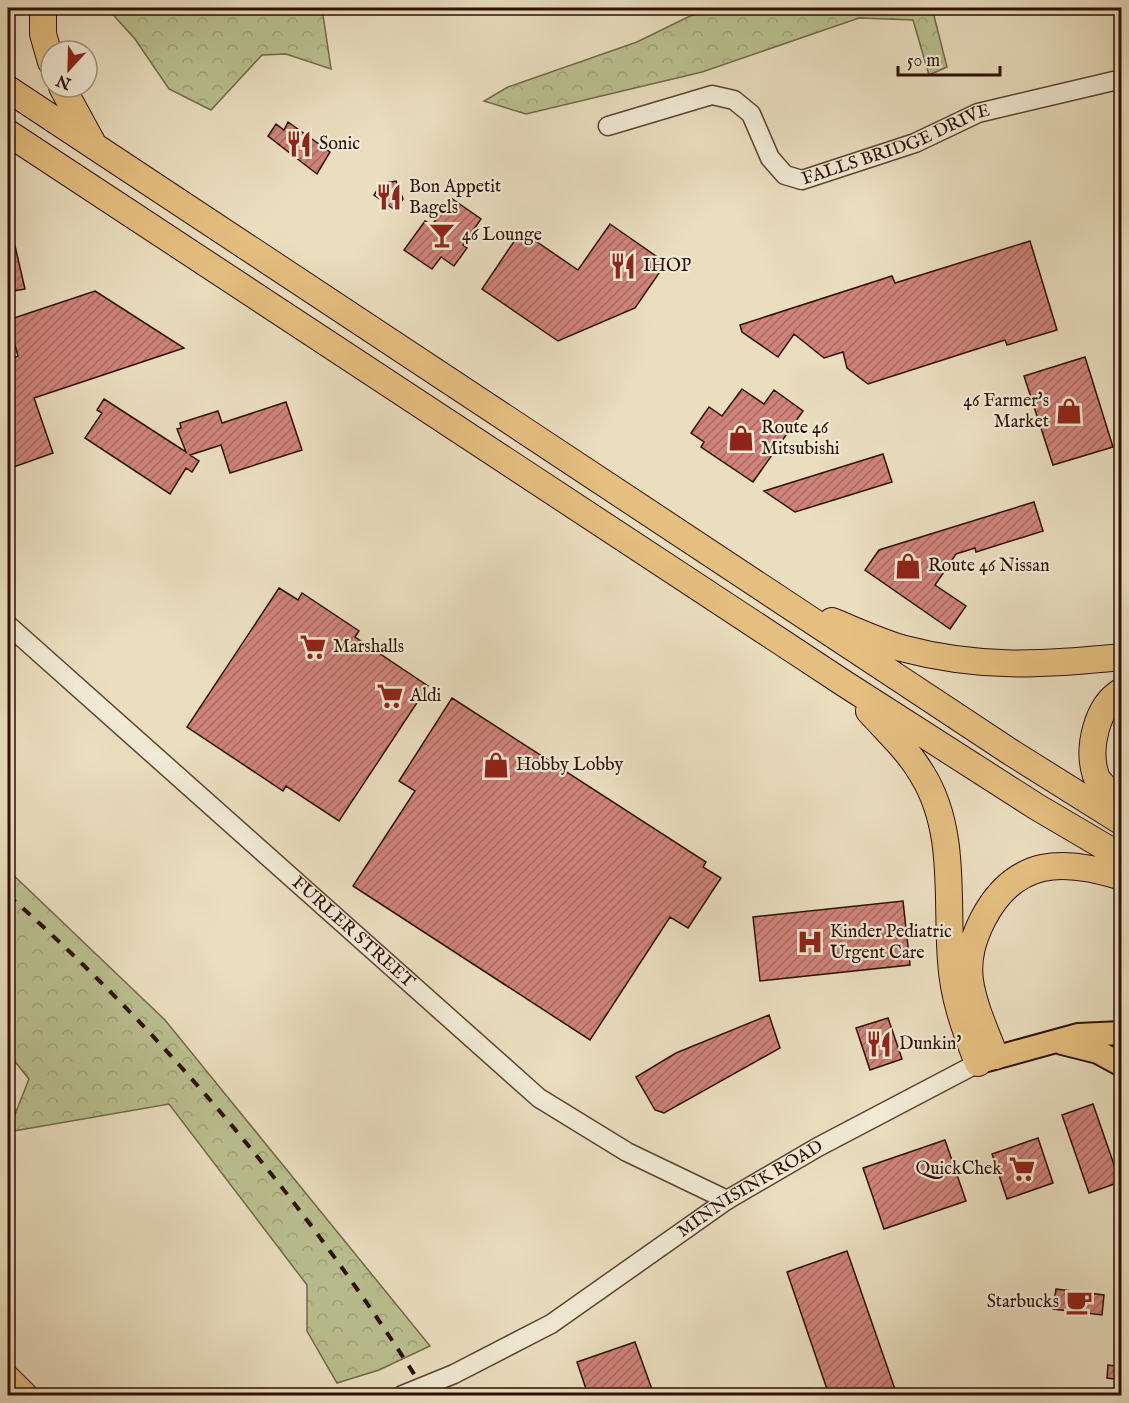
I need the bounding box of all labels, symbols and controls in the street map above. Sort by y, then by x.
north arrow [39,39,99,99]
scale bar [898,39,1000,77]
text: 50 m [907,50,940,73]
text: N [54,69,75,93]
street label: FALLS BRIDGE DRIVE [799,99,992,191]
restaurant icon: Sonic [284,129,314,159]
place label: Sonic [319,133,360,156]
place label: Bon Appetit Bagels [409,176,501,220]
restaurant icon: Bon Appetit Bagels [374,182,404,212]
bar icon: 46 Lounge [427,220,457,250]
place label: 46 Lounge [462,224,542,247]
restaurant icon: IHOP [608,251,638,281]
place label: IHOP [643,255,691,278]
place label: 46 Farmer's Market [963,390,1049,434]
shop icon: 46 Farmer's Market [1054,396,1084,426]
place label: Route 46 Mitsubishi [761,417,840,461]
shop icon: Route 46 Mitsubishi [726,423,756,453]
shop icon: Route 46 Nissan [893,551,923,581]
place label: Route 46 Nissan [928,555,1050,578]
supermarket icon: Marshalls [298,632,328,662]
place label: Marshalls [333,636,404,659]
supermarket icon: Aldi [375,681,405,711]
place label: Aldi [409,685,442,708]
shop icon: Hobby Lobby [481,750,511,780]
place label: Hobby Lobby [516,754,623,777]
street label: FURLER STREET [287,871,419,993]
place label: Kinder Pediatric Urgent Care [830,921,952,965]
hospital icon: Kinder Pediatric Urgent Care [795,927,825,957]
restaurant icon: Dunkin' [864,1029,894,1059]
place label: Dunkin' [899,1033,961,1056]
street label: MINNISINK ROAD [673,1135,827,1243]
supermarket icon: QuickChek [1007,1154,1037,1184]
place label: QuickChek [916,1158,1002,1181]
cafe icon: Starbucks [1064,1287,1094,1317]
place label: Starbucks [987,1291,1059,1314]

